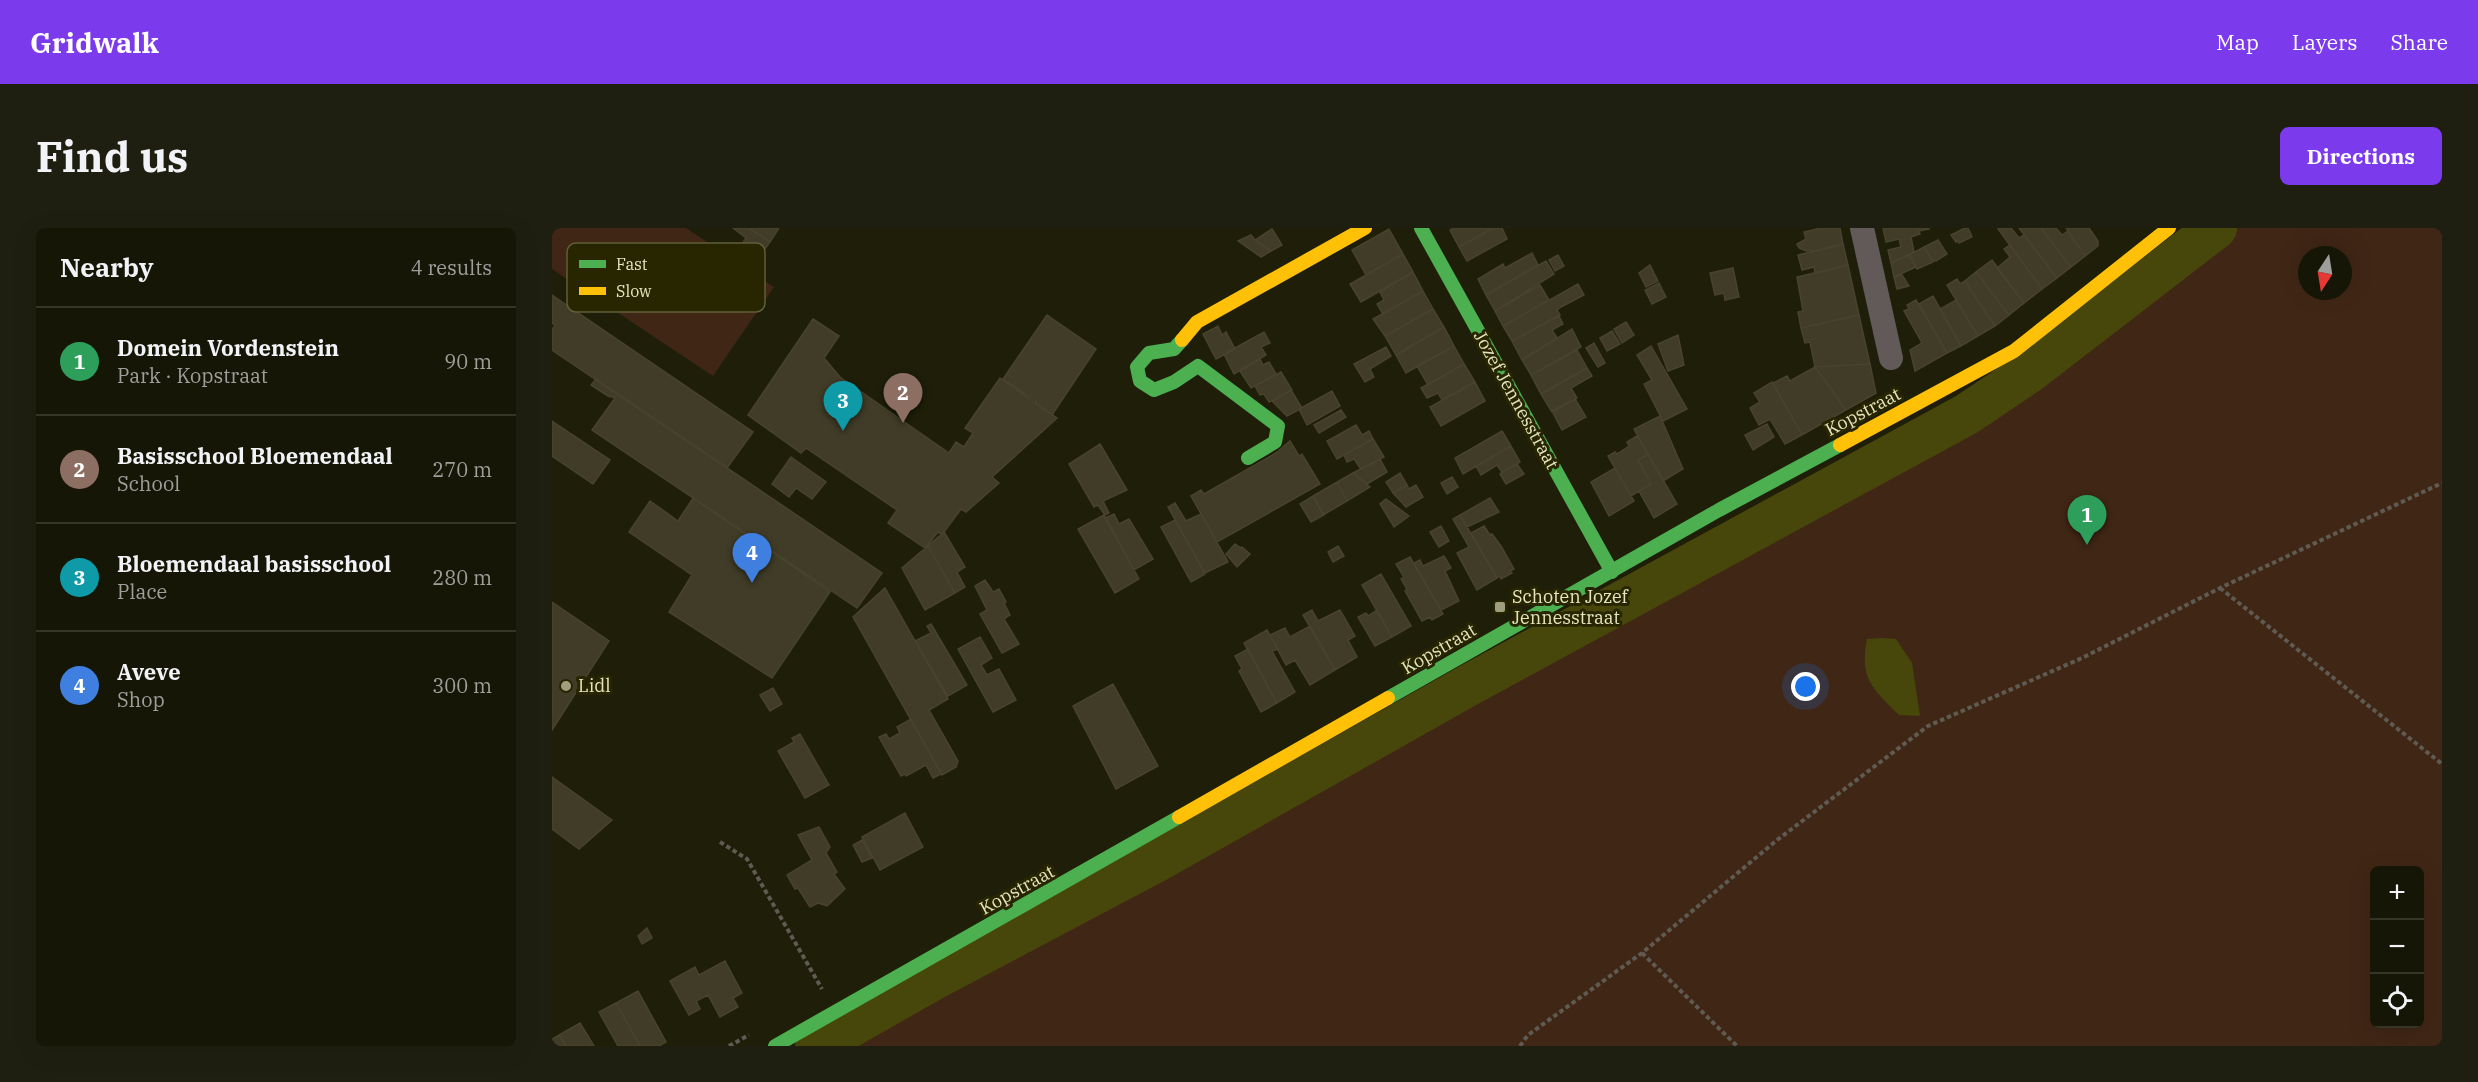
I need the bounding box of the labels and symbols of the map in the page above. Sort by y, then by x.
legend [567,243,765,312]
north arrow [2298,246,2352,300]
text: Fast [616,254,648,274]
text: Slow [616,281,652,301]
street label: Jozef Jennesstraat [1469,326,1564,473]
pin: 2 [884,374,922,423]
pin: 3 [824,382,862,431]
street label: Kopstraat [1821,382,1904,441]
pin: 1 [2068,496,2107,545]
pin: 4 [732,534,772,583]
place label: Schoten Jozef Jennesstraat [1512,585,1630,629]
marker: Schoten Jozef Jennesstraat [1493,600,1507,614]
street label: Kopstraat [1397,618,1480,679]
your location [1791,672,1820,701]
place label: Lidl [578,674,611,697]
marker: Lidl [559,679,573,693]
street label: Kopstraat [975,860,1058,920]

